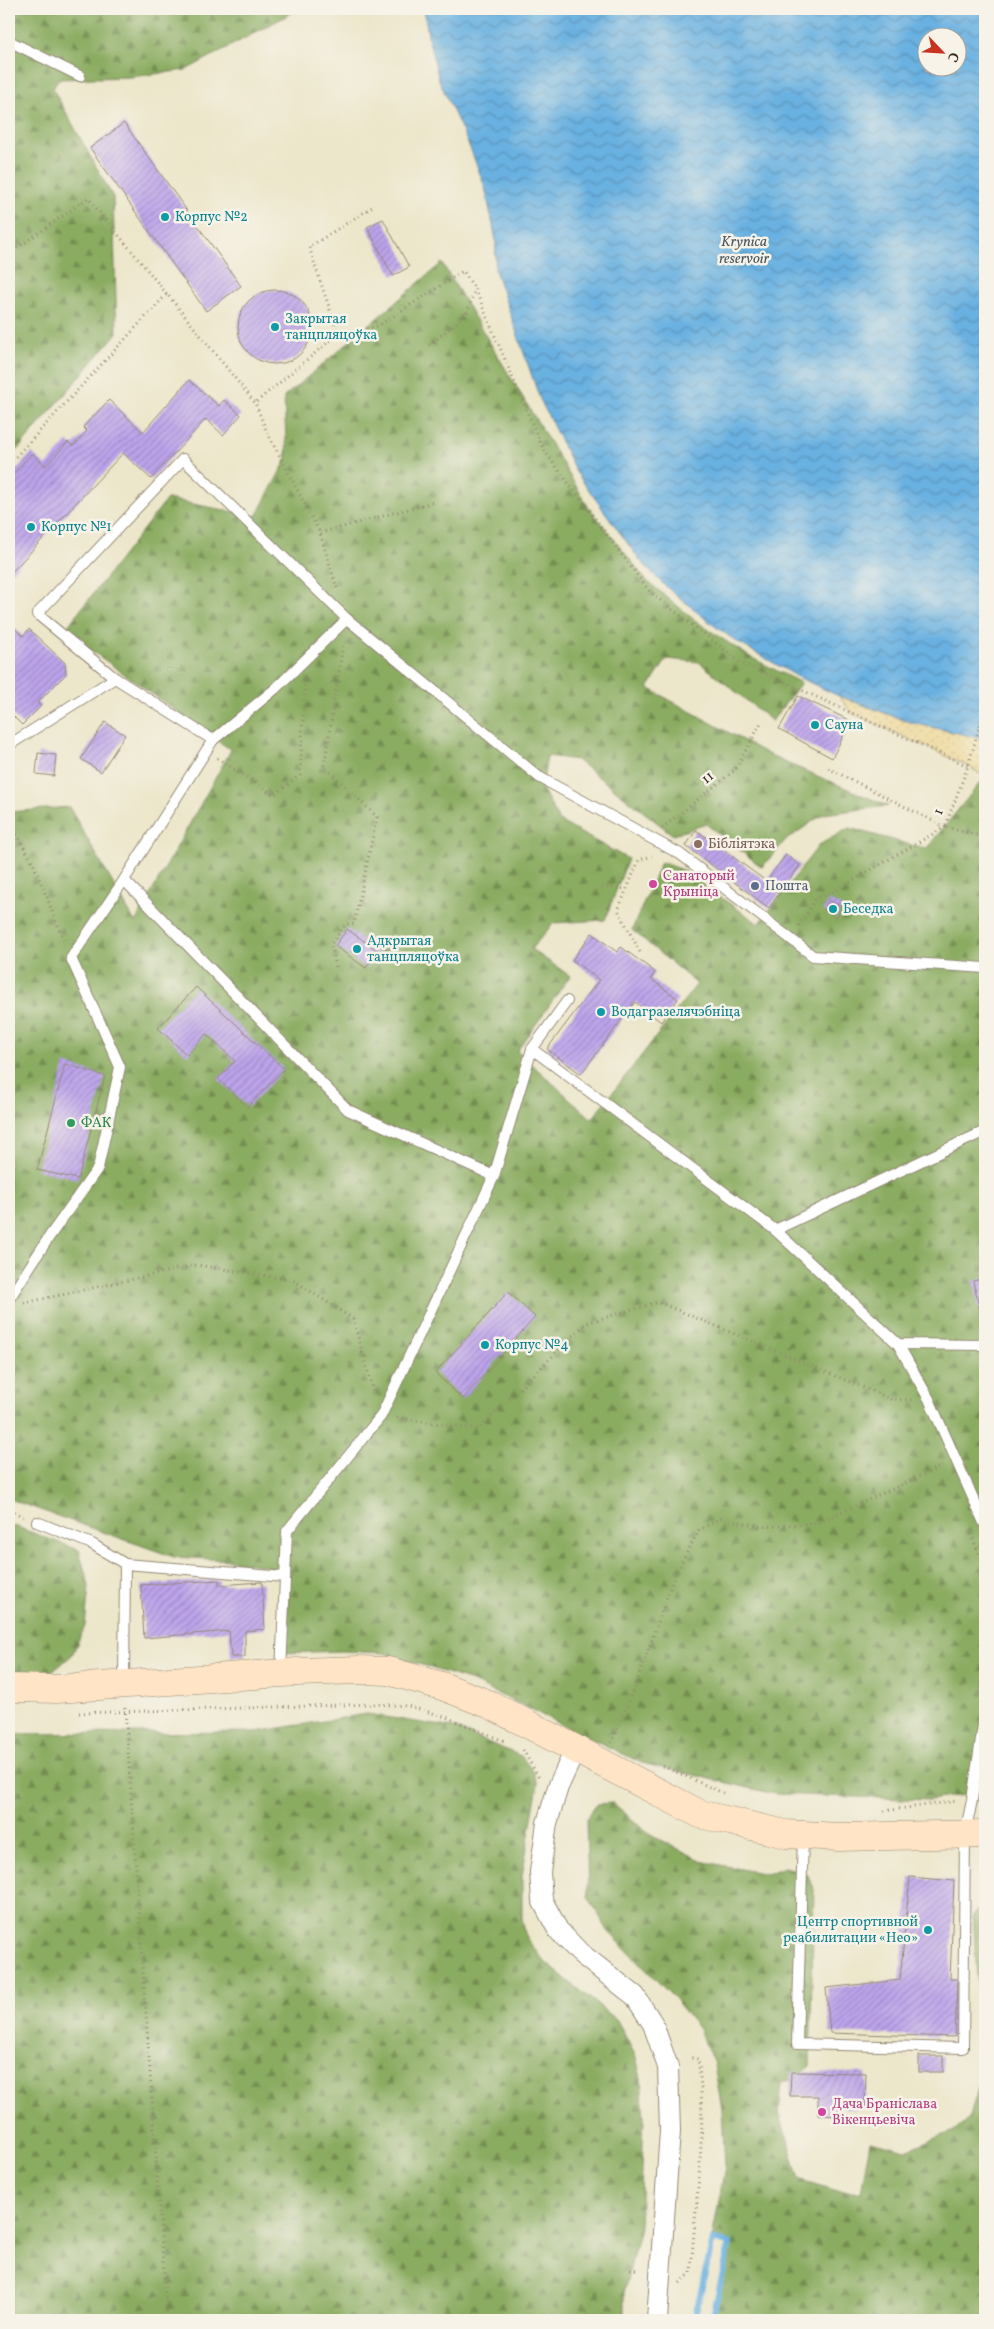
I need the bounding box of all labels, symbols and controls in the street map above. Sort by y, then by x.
north arrow [916,28,966,78]
text: С [942,49,963,65]
place label: Корпус №2 [175,208,248,227]
marker: Корпус №2 [159,211,171,223]
water label: Krynica reservoir [719,232,769,270]
place label: Закрытая танцпляцоўка [285,310,377,345]
marker: Закрытая танцпляцоўка [269,321,281,333]
place label: Корпус №1 [41,518,112,537]
marker: Корпус №1 [25,521,37,533]
place label: Сауна [825,716,864,735]
marker: Сауна [809,719,821,731]
street label: 11 [698,767,718,789]
street label: 1 [929,806,949,818]
place label: Бібліятэка [708,835,775,854]
marker: Бібліятэка [692,838,704,850]
place label: Санаторый Крыніца [663,867,735,902]
place label: Пошта [765,877,808,896]
marker: Санаторый Крыніца [647,878,659,890]
marker: Пошта [749,880,761,892]
place label: Беседка [843,900,894,919]
marker: Беседка [827,903,839,915]
place label: Адкрытая танцпляцоўка [367,932,459,967]
marker: Адкрытая танцпляцоўка [351,943,363,955]
place label: Водагразелячэбніца [611,1003,741,1022]
marker: Водагразелячэбніца [595,1006,607,1018]
place label: ФАК [81,1114,112,1133]
marker: ФАК [65,1117,77,1129]
place label: Корпус №4 [495,1336,569,1355]
marker: Корпус №4 [479,1339,491,1351]
place label: Центр спортивной реабилитации «Нео» [783,1913,918,1948]
marker: Центр спортивной реабилитации «Нео» [922,1924,934,1936]
place label: Дача Браніслава Вікенцьевіча [832,2095,937,2130]
marker: Дача Браніслава Вікенцьевіча [816,2106,828,2118]

